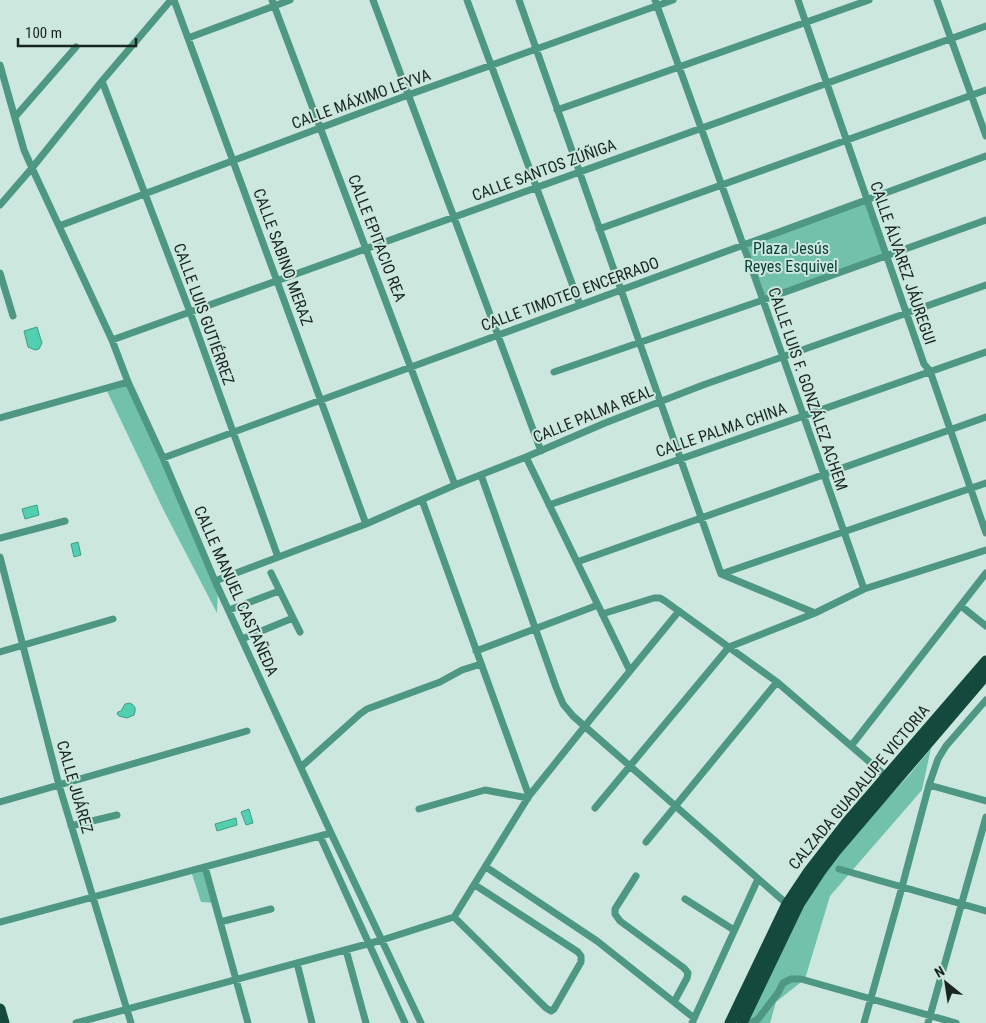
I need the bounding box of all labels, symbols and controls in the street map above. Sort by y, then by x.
scale bar [18,15,135,47]
text: 100 m [25,24,62,42]
street label: CALLE MÁXIMO LEYVA [289,65,433,133]
street label: CALLE SANTOS ZÚÑIGA [469,134,619,205]
street label: CALLE EPITACIO REA [344,172,410,304]
street label: CALLE ÁLVAREZ JÁUREGUI [866,179,940,347]
street label: CALLE SABINO MERAZ [249,186,317,328]
park label: Plaza Jesús Reyes Esquivel [744,239,838,276]
street label: CALLE LUIS GUTIÉRREZ [170,241,238,387]
street label: CALLE TIMOTEO ENCERRADO [478,253,662,335]
street label: CALLE LUIS F. GONZÁLEZ ACHEM [764,285,852,493]
street label: CALLE PALMA REAL [530,381,656,447]
street label: CALLE PALMA CHINA [653,399,789,461]
street label: CALLE MANUEL CASTAÑEDA [190,503,283,679]
street label: CALZADA GUADALUPE VICTORIA [784,701,934,873]
street label: CALLE JUÁREZ [53,738,97,836]
north arrow [921,958,971,1008]
text: N [932,963,947,981]

